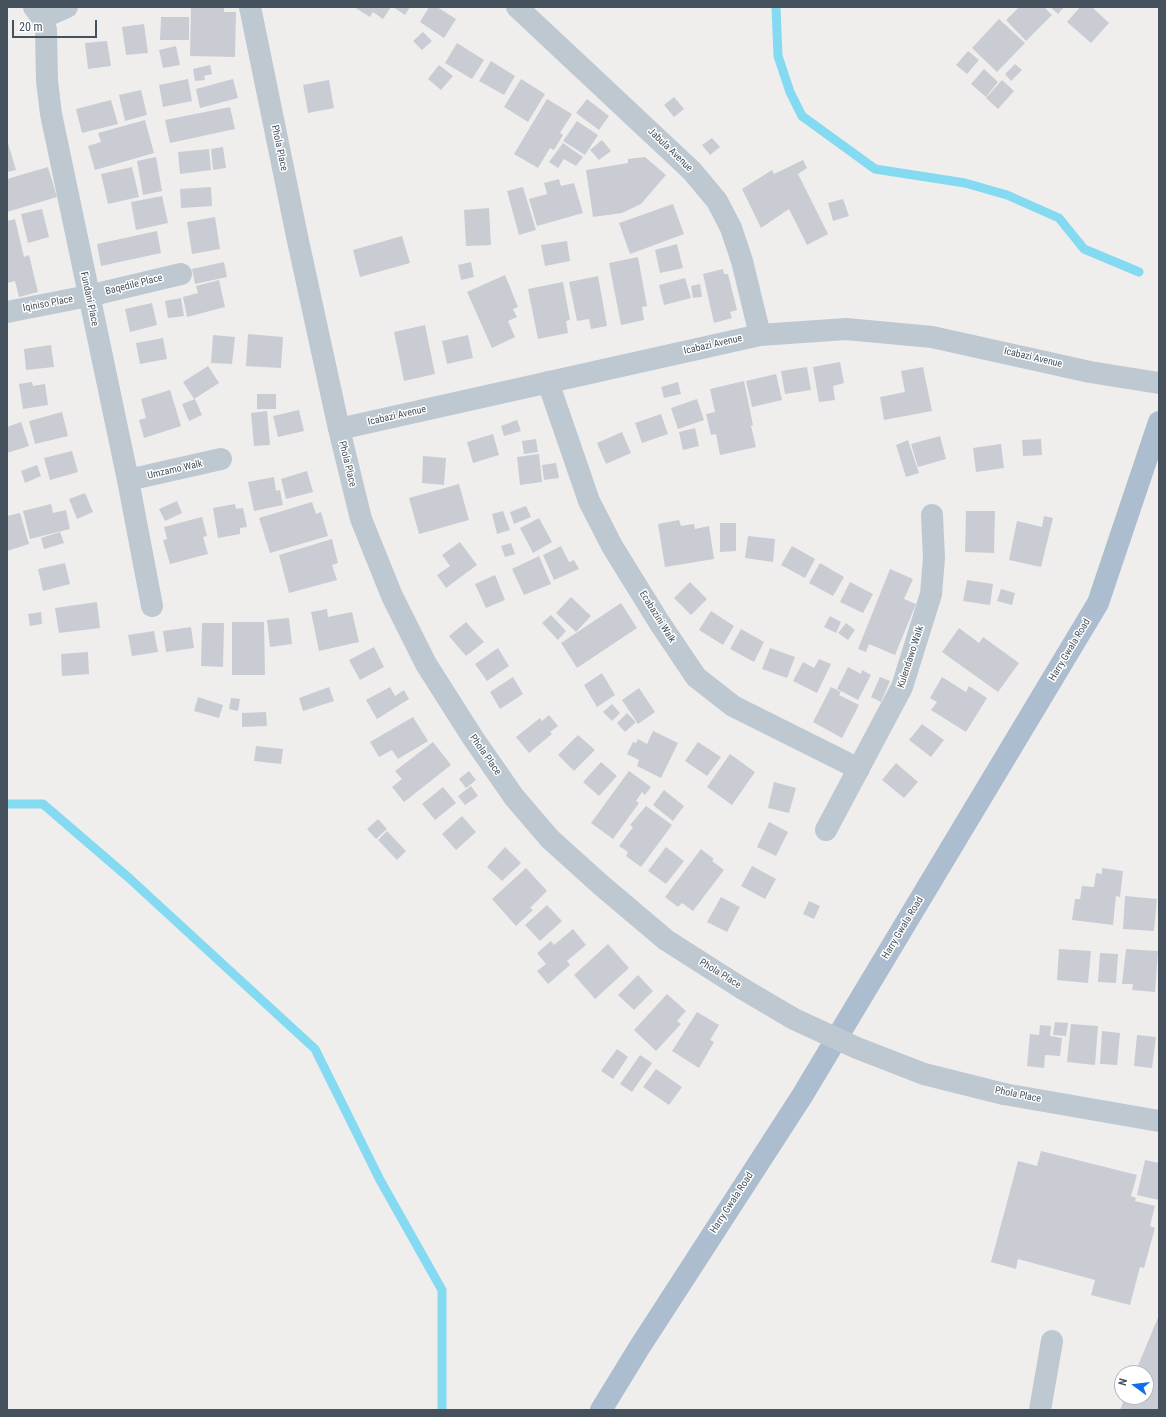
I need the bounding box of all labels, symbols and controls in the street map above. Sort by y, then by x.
scale bar [14,12,99,38]
text: 20 m [19,20,43,34]
street label: Phola Place [268,124,290,172]
street label: Jabula Avenue [645,126,695,174]
street label: Fundani Place [77,271,101,327]
street label: Baqedile Place [104,272,164,298]
street label: Iqiniso Place [22,293,74,315]
street label: Icabazi Avenue [683,332,743,358]
street label: Icabazi Avenue [1003,345,1063,371]
street label: Icabazi Avenue [367,403,427,429]
street label: Phola Place [336,440,358,488]
street label: Umzamo Walk [146,458,204,482]
street label: Ecabazini Walk [636,589,678,645]
street label: Harry Gwala Road [1047,617,1093,683]
street label: Kulendawo Walk [895,624,927,690]
street label: Phola Place [467,732,503,778]
street label: Harry Gwala Road [880,895,926,961]
street label: Phola Place [697,957,743,991]
street label: Phola Place [994,1085,1042,1105]
street label: Harry Gwala Road [708,1170,756,1236]
north arrow [1114,1365,1154,1405]
text: N [1116,1377,1130,1387]

